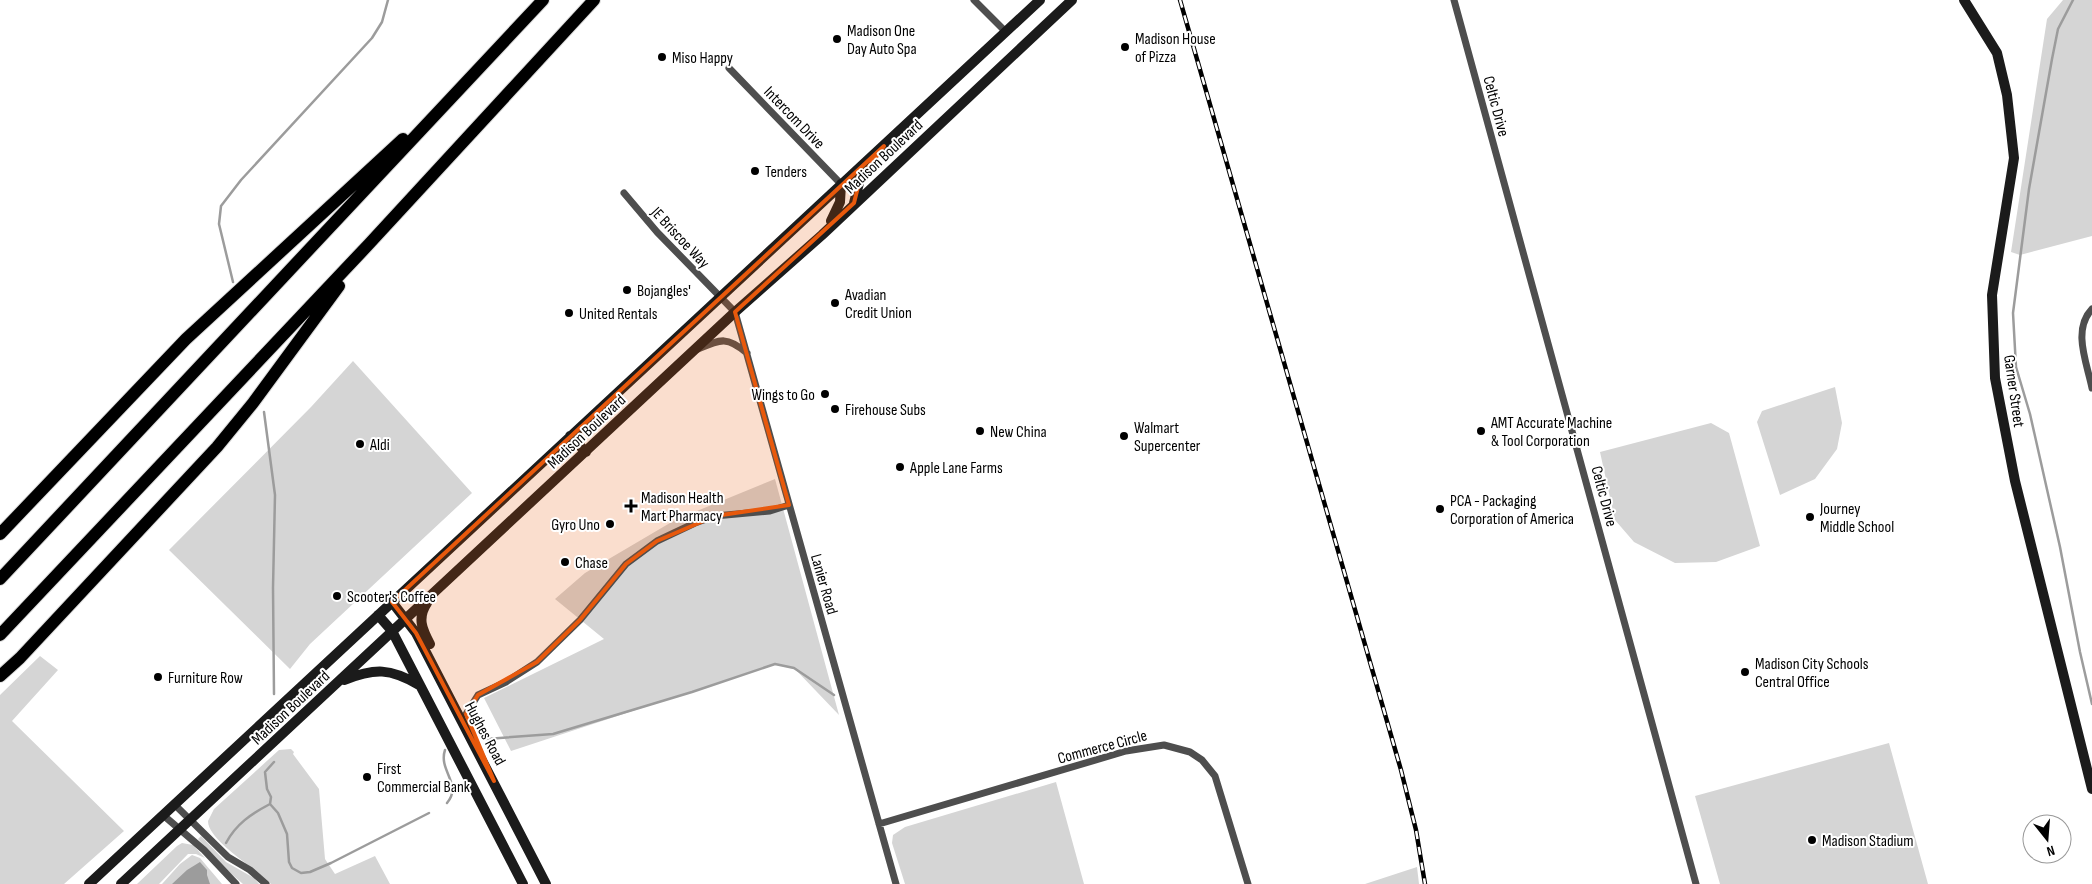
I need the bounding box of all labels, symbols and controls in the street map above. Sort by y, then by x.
place label: Madison One Day Auto Spa [847,22,917,59]
place label: Madison House of Pizza [1135,30,1216,67]
marker: Madison One Day Auto Spa [831,33,843,45]
marker: Madison House of Pizza [1119,41,1131,53]
place label: Miso Happy [672,49,733,68]
marker: Miso Happy [656,51,668,63]
street label: Celtic Drive [1478,74,1513,139]
street label: Intercom Drive [759,83,828,153]
street label: Madison Boulevard [841,116,927,198]
place label: Tenders [765,163,807,182]
marker: Tenders [749,165,761,177]
street label: JE Briscoe Way [646,203,713,273]
place label: Bojangles' [637,282,691,301]
marker: Bojangles' [621,284,633,296]
place label: Avadian Credit Union [844,286,912,323]
marker: Avadian Credit Union [829,297,841,309]
place label: United Rentals [579,305,658,324]
marker: United Rentals [563,307,575,319]
street label: Garner Street [1999,354,2028,429]
place label: Wings to Go [752,386,815,405]
marker: Wings to Go [819,388,831,400]
street label: Madison Boulevard [544,391,630,473]
place label: Firehouse Subs [845,401,926,420]
marker: Firehouse Subs [829,403,841,415]
place label: AMT Accurate Machine & Tool Corporation [1490,414,1612,451]
place label: Walmart Supercenter [1134,419,1201,456]
place label: New China [990,423,1047,442]
marker: New China [974,425,986,437]
marker: AMT Accurate Machine & Tool Corporation [1475,425,1487,437]
marker: Walmart Supercenter [1118,430,1130,442]
place label: Aldi [369,436,390,455]
marker: Aldi [354,438,366,450]
place label: Apple Lane Farms [909,459,1003,478]
marker: Apple Lane Farms [894,461,906,473]
street label: Celtic Drive [1586,464,1621,529]
place label: Madison Health Mart Pharmacy [641,489,724,526]
place label: PCA - Packaging Corporation of America [1450,492,1574,529]
marker: Madison Health Mart Pharmacy [625,500,637,512]
place label: Journey Middle School [1819,500,1894,537]
marker: PCA - Packaging Corporation of America [1434,503,1446,515]
marker: Journey Middle School [1804,511,1816,523]
place label: Gyro Uno [551,516,600,535]
marker: Gyro Uno [604,518,616,530]
street label: Lanier Road [806,552,841,617]
place label: Chase [575,554,608,573]
marker: Chase [559,556,571,568]
place label: Scooter's Coffee [347,588,436,607]
marker: Scooter's Coffee [331,590,343,602]
place label: Madison City Schools Central Office [1755,655,1869,692]
marker: Madison City Schools Central Office [1739,666,1751,678]
street label: Madison Boulevard [248,667,334,749]
place label: Furniture Row [168,669,243,688]
marker: Furniture Row [152,671,164,683]
street label: Hughes Road [460,699,509,769]
street label: Commerce Circle [1056,726,1149,769]
place label: First Commercial Bank [377,760,470,797]
marker: First Commercial Bank [361,771,373,783]
north arrow [2022,814,2072,864]
place label: Madison Stadium [1822,832,1914,851]
marker: Madison Stadium [1806,834,1818,846]
text: N [2045,842,2057,860]

